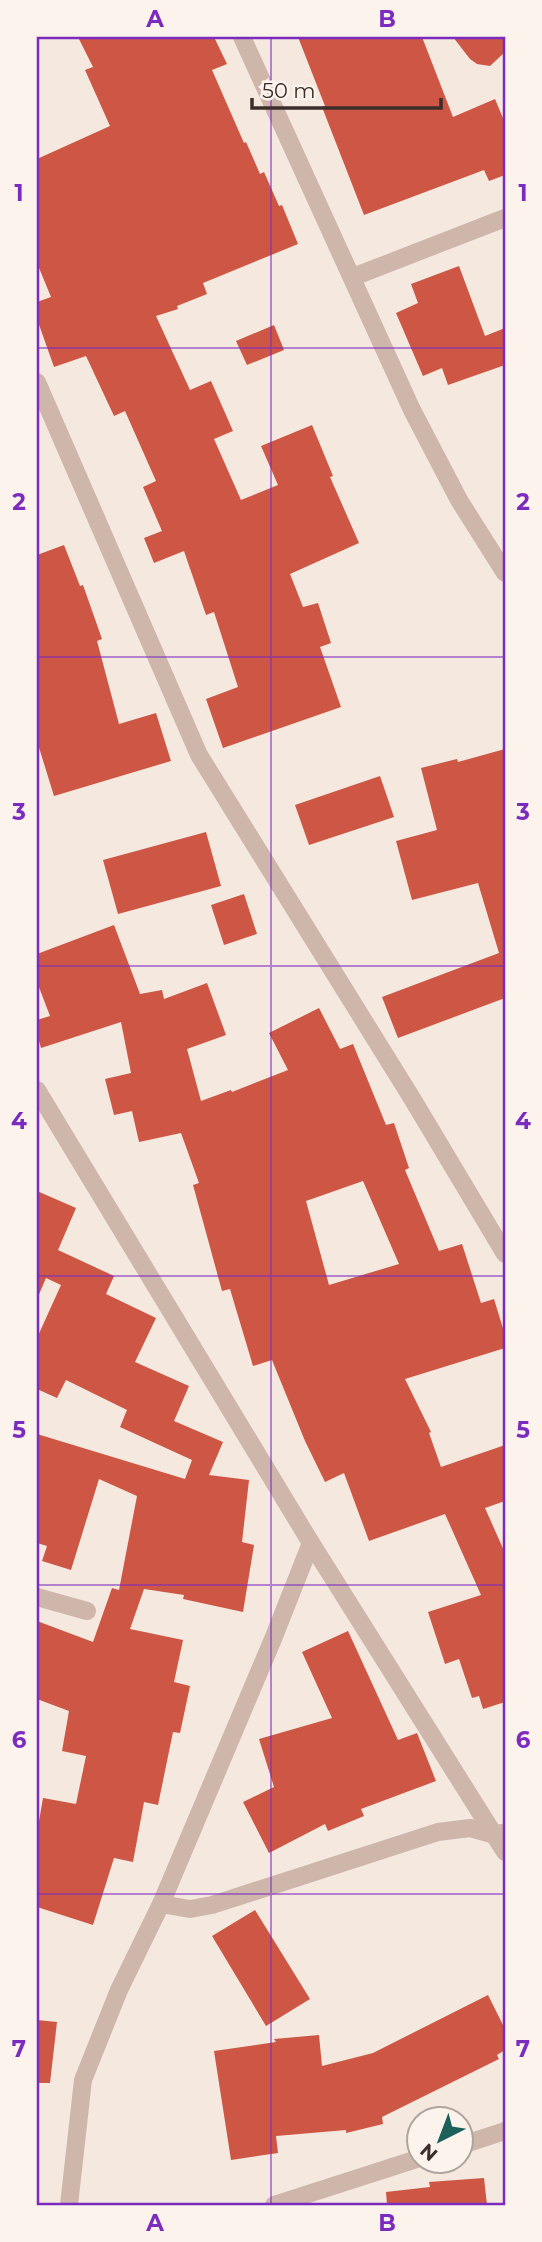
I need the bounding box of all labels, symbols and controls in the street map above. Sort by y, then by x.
text: A [145,5,164,33]
text: B [378,5,396,33]
scale bar [252,66,440,110]
text: 50 m [262,78,316,103]
text: 1 [14,179,24,207]
text: 1 [518,179,528,207]
text: 2 [12,488,26,516]
text: 2 [516,488,530,516]
text: 3 [11,798,26,826]
text: 3 [515,798,530,826]
text: 4 [11,1107,27,1135]
text: 4 [515,1107,531,1135]
text: 5 [12,1416,26,1444]
text: 5 [516,1416,530,1444]
text: 6 [12,1726,27,1754]
text: 6 [516,1726,531,1754]
text: 7 [12,2035,26,2063]
text: 7 [516,2035,530,2063]
north arrow [406,2106,476,2176]
text: N [416,2139,442,2166]
text: A [145,2209,164,2237]
text: B [378,2209,396,2237]

